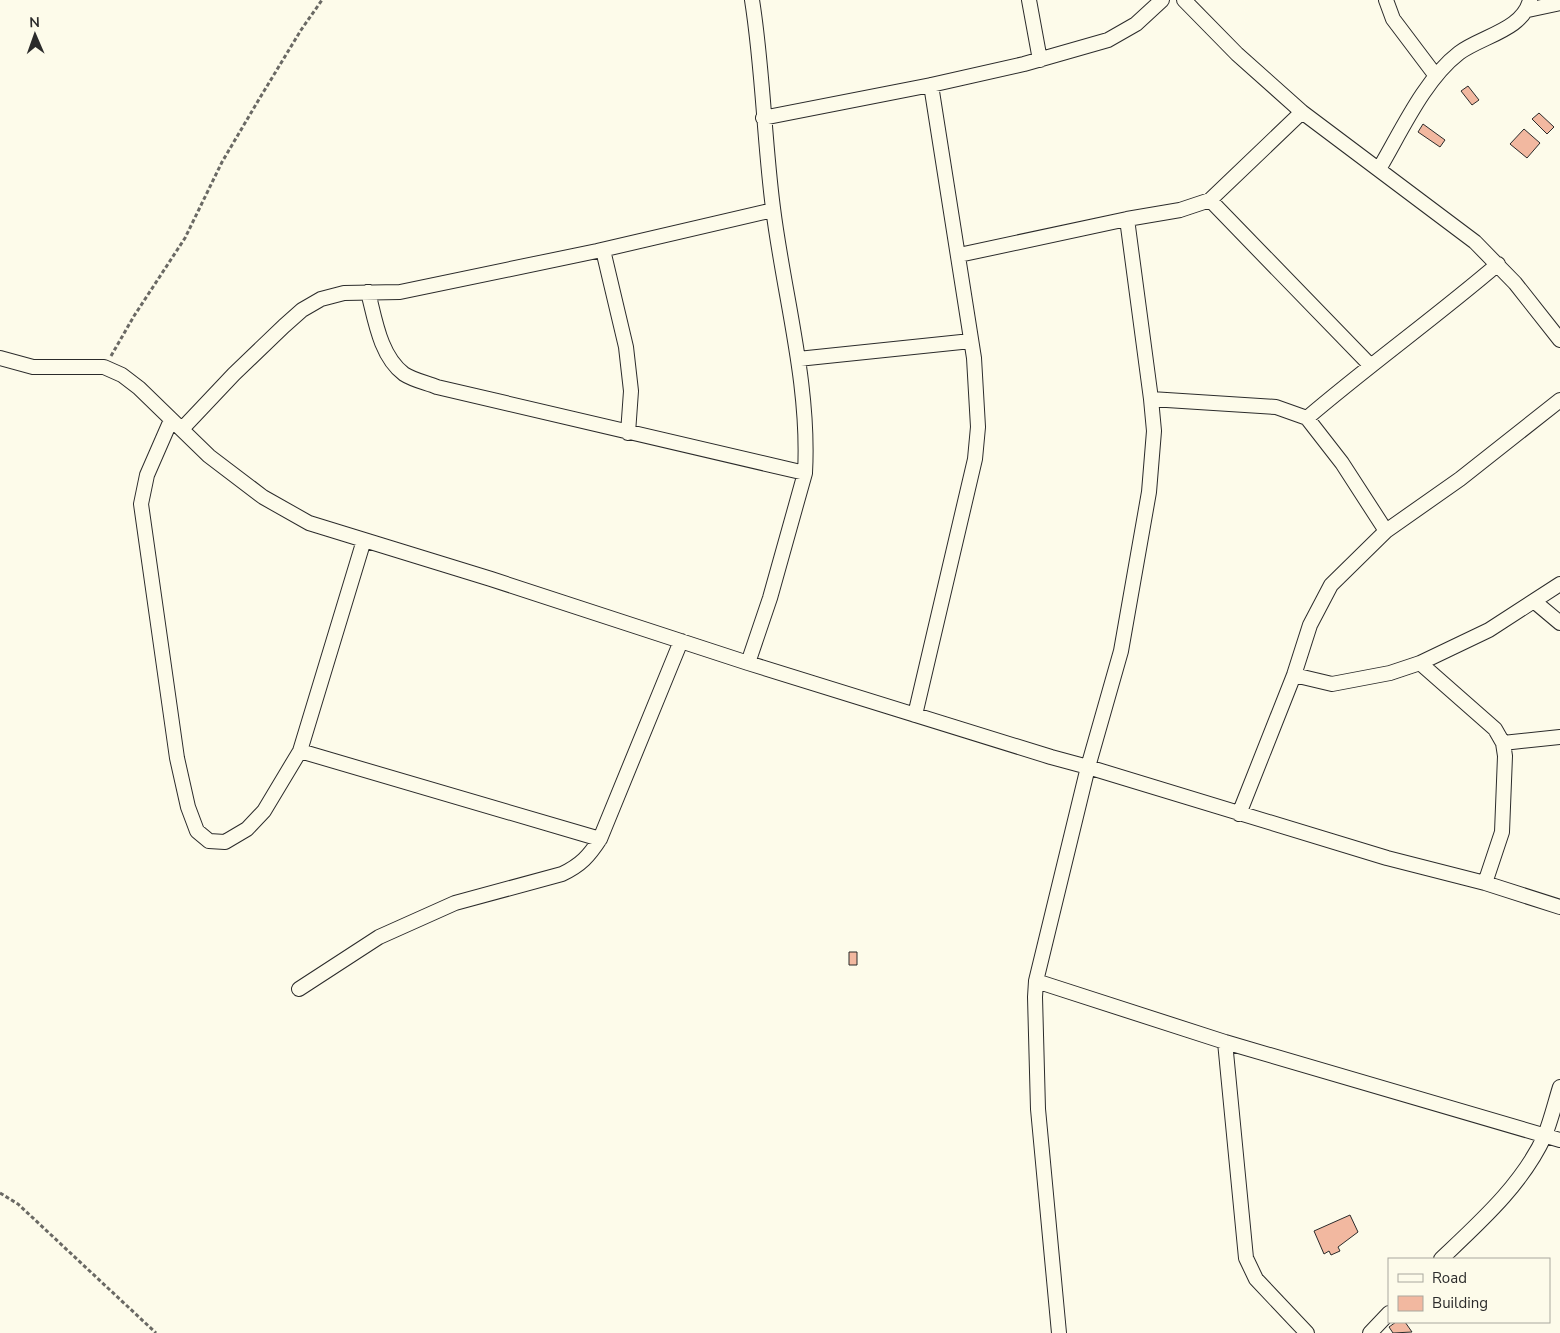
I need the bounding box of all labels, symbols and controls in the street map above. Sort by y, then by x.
north arrow [10,10,60,60]
text: N [29,13,40,32]
legend [1388,1258,1550,1323]
text: Road [1432,1268,1467,1288]
text: Building [1432,1293,1488,1313]

